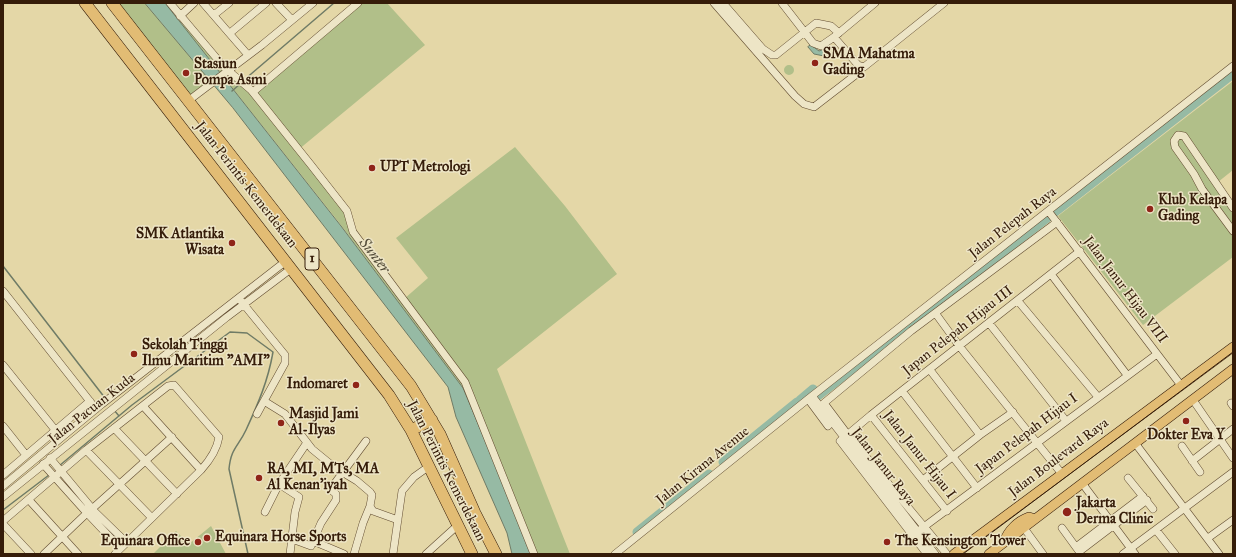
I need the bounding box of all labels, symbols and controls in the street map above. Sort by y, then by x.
place label: SMA Mahatma Gading [823,47,915,80]
place label: Stasiun Pompa Asmi [194,57,267,90]
marker: SMA Mahatma Gading [810,58,820,68]
marker: Stasiun Pompa Asmi [181,68,191,78]
street label: Jalan Perintis Kemerdekaan [191,119,301,251]
place label: UPT Metrologi [380,160,470,176]
marker: UPT Metrologi [367,163,377,173]
street label: Jalan Pelepah Raya [966,184,1060,262]
place label: Klub Kelapa Gading [1158,193,1227,226]
marker: Klub Kelapa Gading [1145,204,1155,214]
place label: SMK Atlantika Wisata [136,227,224,260]
street label: Jalan Janur Hijau VIII [1079,233,1171,347]
water label: Sunter [355,235,393,277]
marker: SMK Atlantika Wisata [227,238,237,248]
road number: 1 [305,248,319,270]
street label: Japan Pelepah Hijau III [900,283,1016,379]
place label: Sekolah Tinggi Ilmu Maritim "AMI" [142,338,270,370]
marker: Sekolah Tinggi Ilmu Maritim "AMI" [129,349,139,359]
street label: Jalan Pacuan Kuda [45,370,139,448]
place label: Indomaret [287,377,348,393]
marker: Indomaret [351,380,361,390]
street label: Japan Pelepah Hijau I [973,390,1081,478]
street label: Jalan Perintis Kemerdekaan [403,398,489,544]
place label: Masjid Jami Al-Ilyas [289,407,359,440]
street label: Jalan Janur Hijau I [879,407,959,503]
street label: Jalan Boulevard Raya [1006,415,1112,501]
marker: Dokter Eva Y [1181,416,1191,426]
marker: Masjid Jami Al-Ilyas [276,418,286,428]
street label: Jalan Kirana Avenue [653,423,753,509]
street label: Jalan Janur Raya [847,425,919,509]
place label: Dokter Eva Y [1147,428,1225,444]
place label: RA, MI, MTs, MA Al Kenan'iyah [267,462,379,494]
marker: RA, MI, MTs, MA Al Kenan'iyah [254,473,264,483]
place label: Jakarta Derma Clinic [1076,496,1153,528]
marker: Jakarta Derma Clinic [1061,506,1073,518]
place label: Equinara Horse Sports [215,530,346,546]
marker: Equinara Horse Sports [202,533,212,543]
place label: Equinara Office [101,534,190,550]
place label: The Kensington Tower [895,534,1026,550]
marker: Equinara Office [193,537,203,547]
marker: The Kensington Tower [882,537,892,547]

